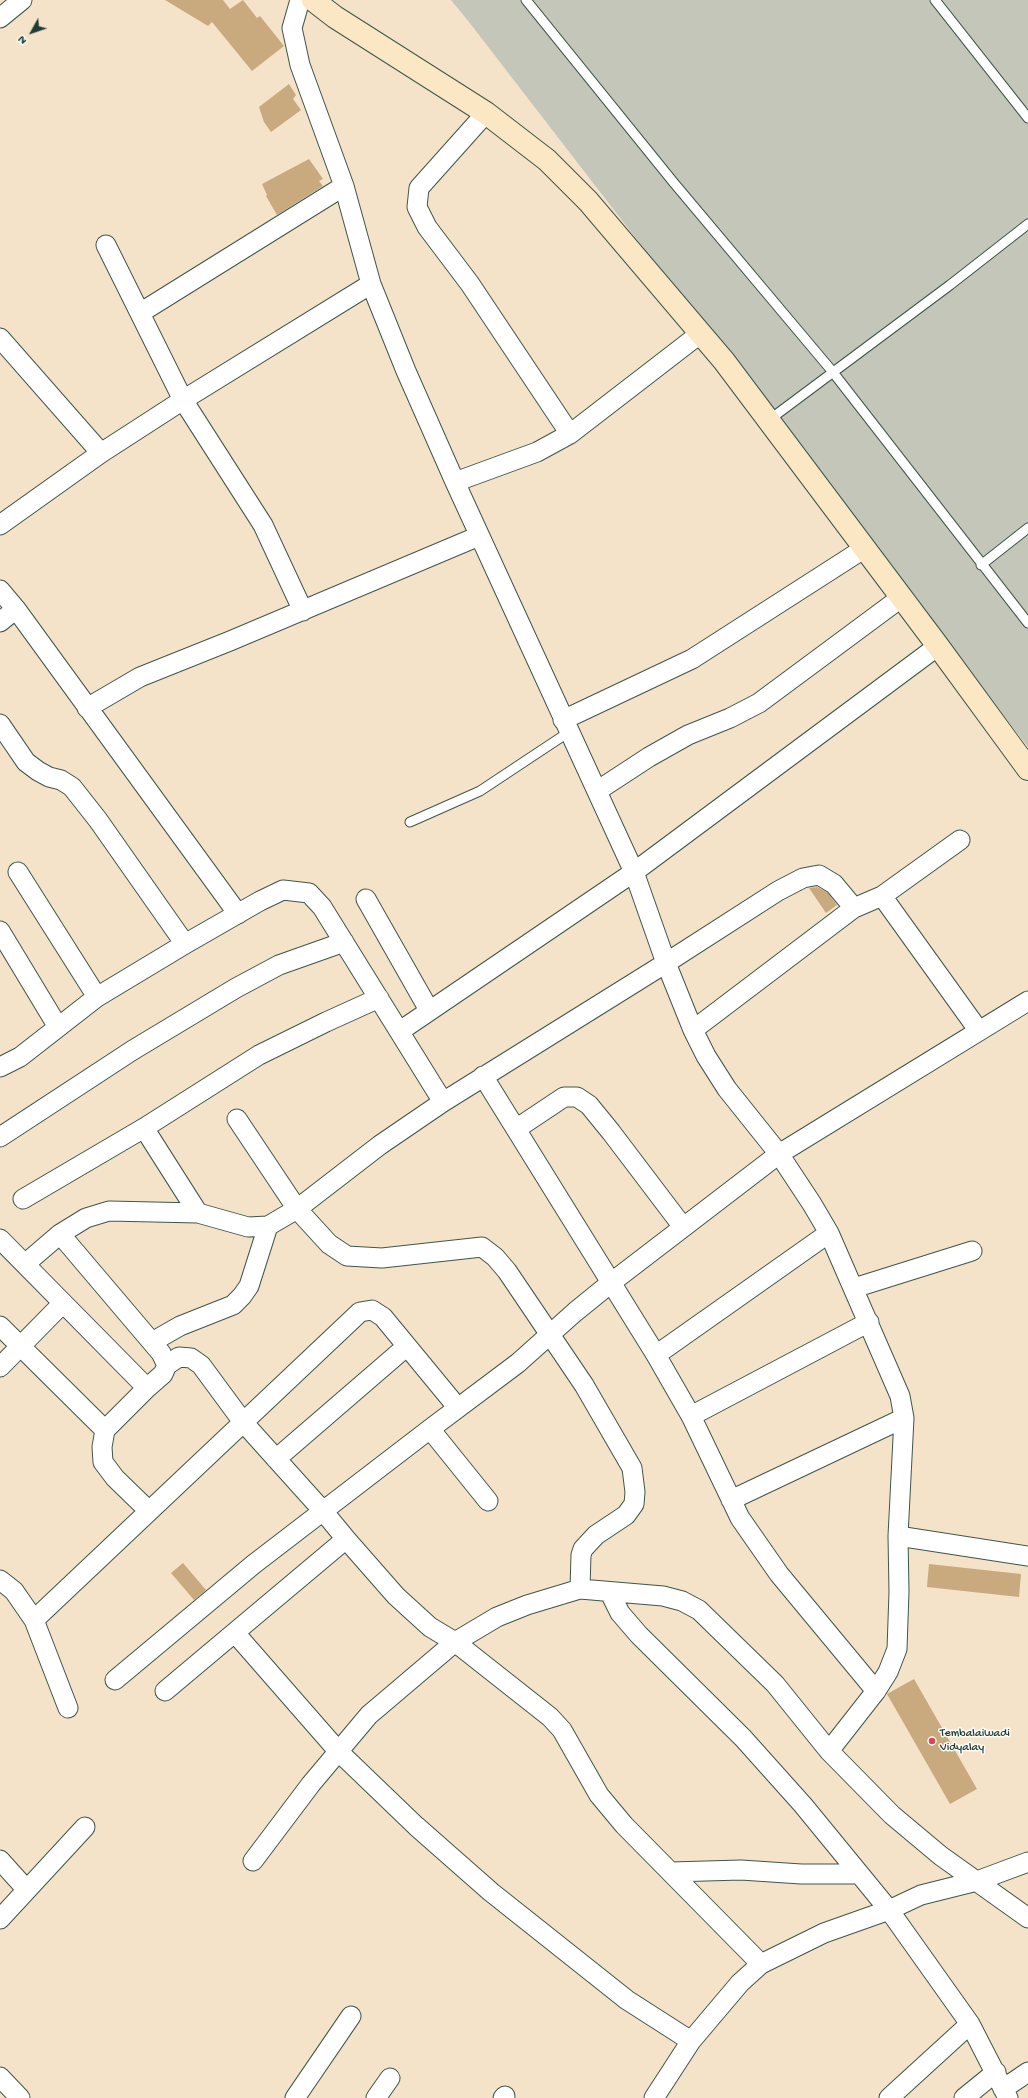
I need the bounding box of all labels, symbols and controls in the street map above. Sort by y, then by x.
north arrow [12,12,52,52]
text: N [16,33,30,46]
place label: Tembalaiwadi Vidyalay [940,1727,1010,1755]
marker: Tembalaiwadi Vidyalay [927,1736,937,1746]

